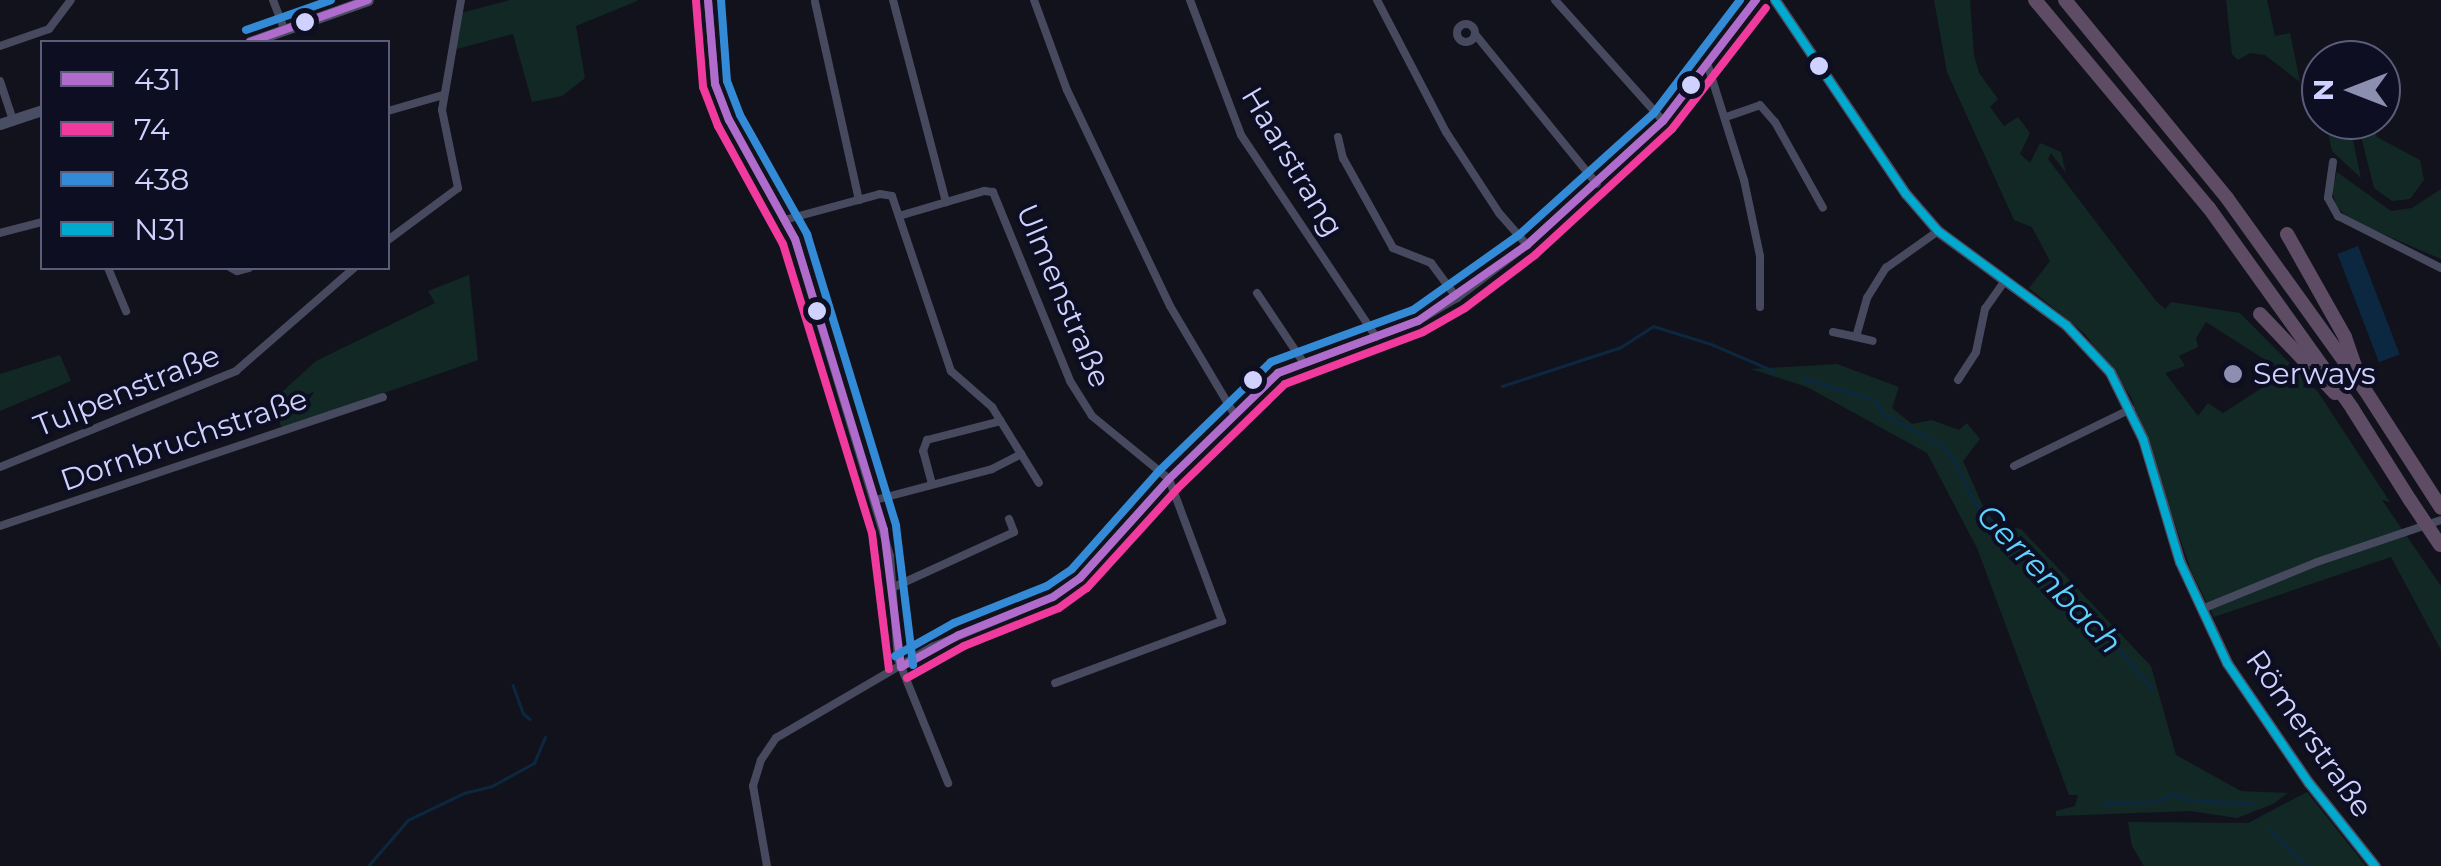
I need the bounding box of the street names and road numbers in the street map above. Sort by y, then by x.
street label: Haarstrang [1233,81,1351,243]
street label: Ulmenstraße [1008,199,1118,393]
street label: Tulpenstraße [29,337,225,445]
street label: Dornbruchstraße [56,381,312,499]
street label: Römerstraße [2238,643,2380,825]

